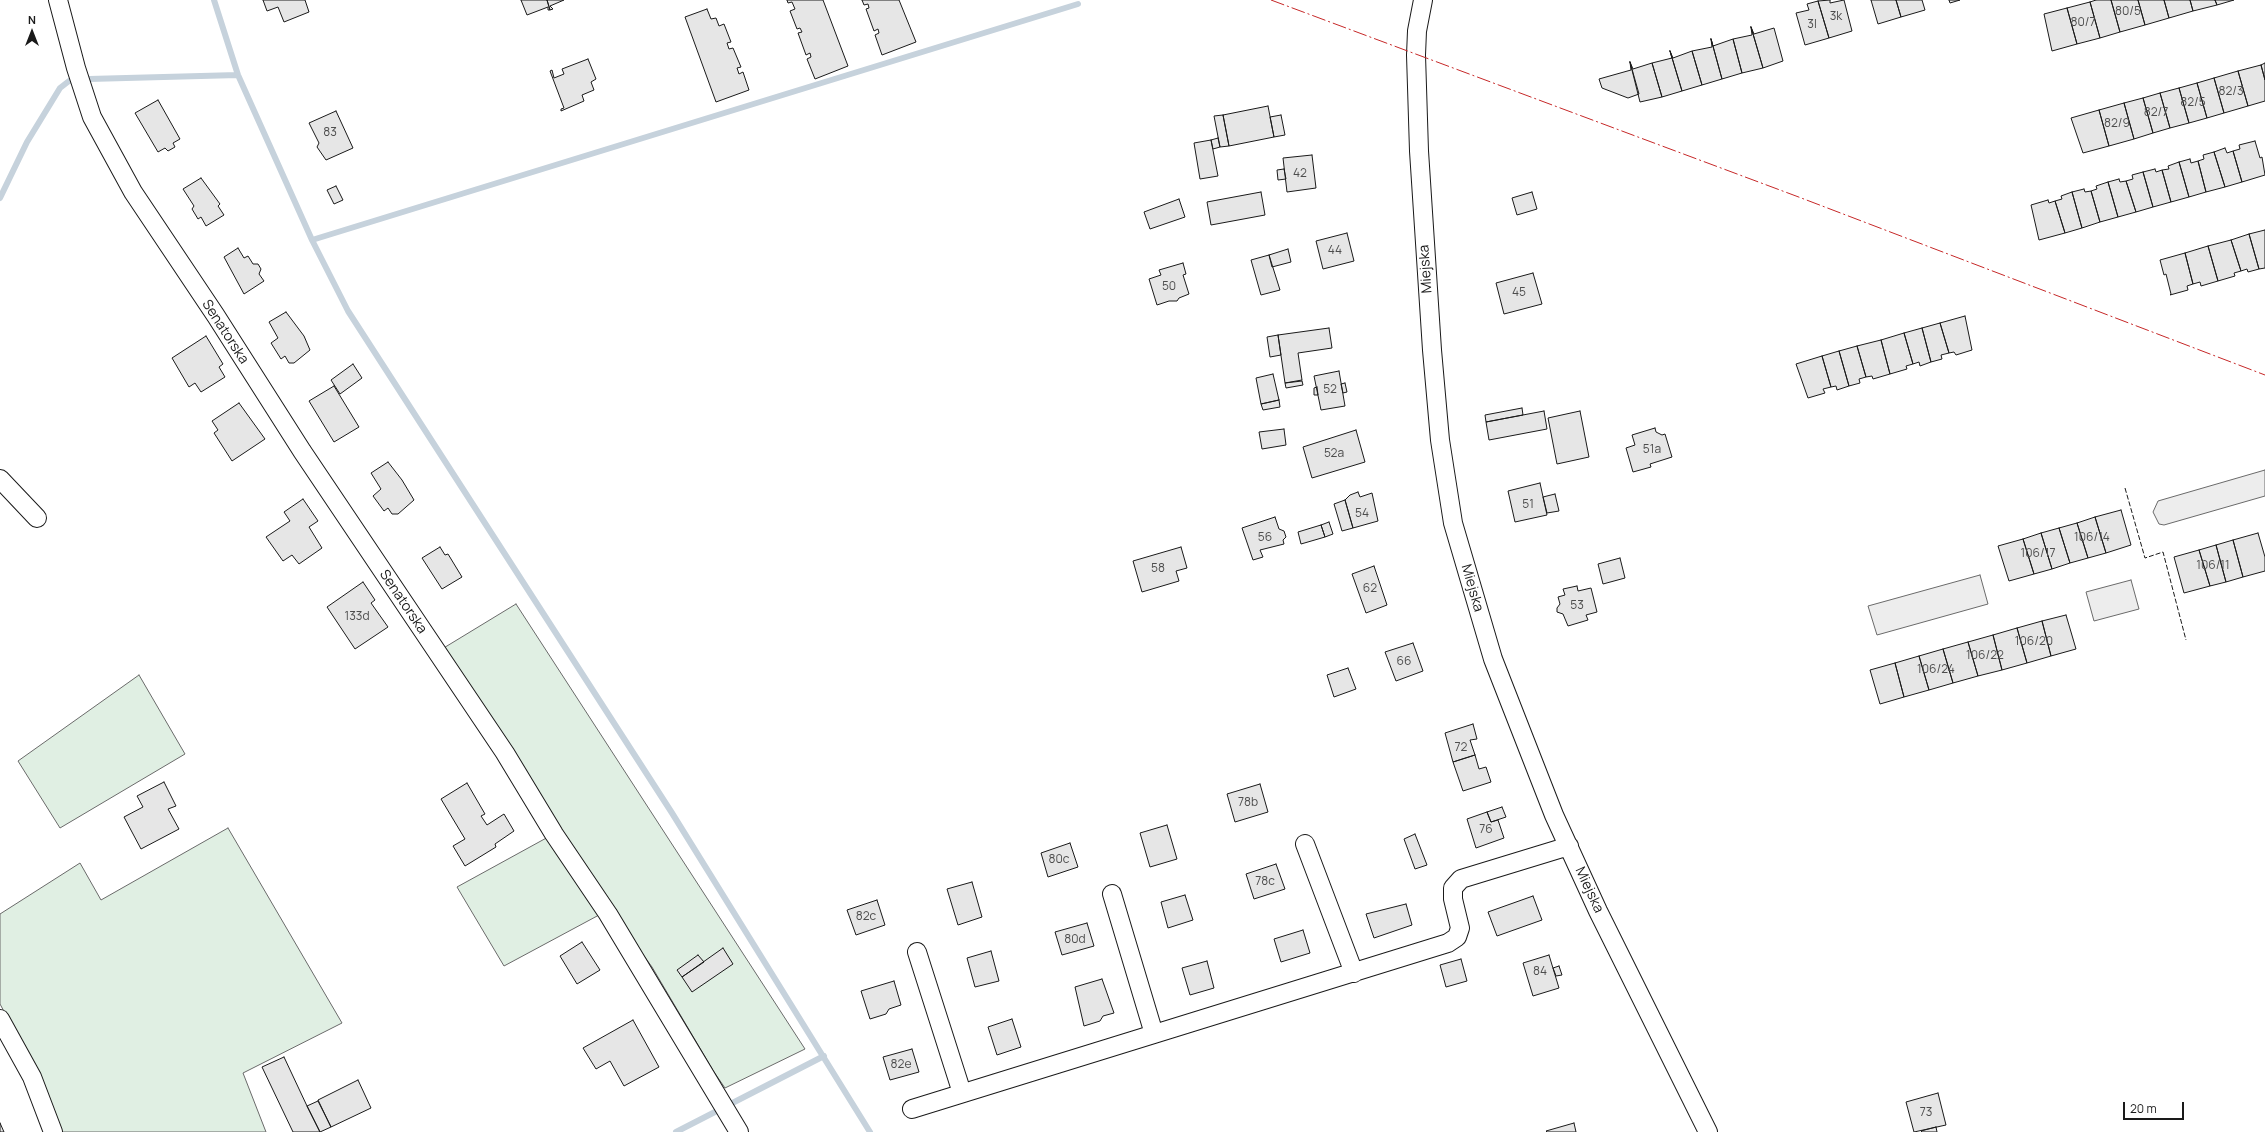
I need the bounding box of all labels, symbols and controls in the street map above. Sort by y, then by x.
house number: 80/5 [2115,5,2141,19]
house number: 3k [1830,10,1842,24]
north arrow [12,12,52,52]
text: N [28,12,36,27]
house number: 80/7 [2071,16,2095,30]
house number: 3l [1807,18,1817,32]
house number: 82/3 [2218,85,2244,99]
house number: 82/5 [2180,96,2206,110]
house number: 82/7 [2144,106,2168,120]
house number: 82/9 [2104,117,2130,131]
house number: 83 [323,126,337,140]
house number: 42 [1293,167,1307,181]
house number: 44 [1328,244,1342,258]
street label: Miejska [1416,244,1436,294]
house number: 50 [1162,280,1176,294]
house number: 45 [1512,286,1526,300]
street label: Senatorska [198,297,252,367]
house number: 52 [1323,383,1337,397]
house number: 51a [1643,443,1661,457]
house number: 52a [1324,447,1344,461]
house number: 51 [1522,498,1534,512]
house number: 54 [1355,507,1369,521]
house number: 56 [1258,531,1272,545]
house number: 106/14 [2074,531,2110,545]
house number: 106/17 [2021,547,2055,561]
house number: 106/11 [2196,559,2230,573]
house number: 58 [1151,562,1165,576]
street label: Miejska [1457,562,1487,614]
street label: Senatorska [376,567,430,637]
house number: 62 [1363,582,1377,596]
house number: 53 [1570,599,1584,613]
house number: 133d [344,610,370,624]
house number: 106/20 [2015,635,2053,649]
house number: 106/22 [1966,649,2004,663]
house number: 66 [1397,655,1411,669]
house number: 106/24 [1917,663,1955,677]
house number: 72 [1455,741,1467,755]
house number: 78b [1238,796,1258,810]
house number: 76 [1479,823,1493,837]
house number: 80c [1049,853,1069,867]
street label: Miejska [1571,864,1607,916]
house number: 78c [1255,875,1275,889]
house number: 82c [856,910,876,924]
house number: 80d [1064,933,1086,947]
house number: 84 [1533,965,1547,979]
house number: 82e [891,1058,911,1072]
scale bar [2125,1094,2186,1120]
text: 20 m [2130,1100,2157,1117]
house number: 73 [1920,1106,1932,1120]

